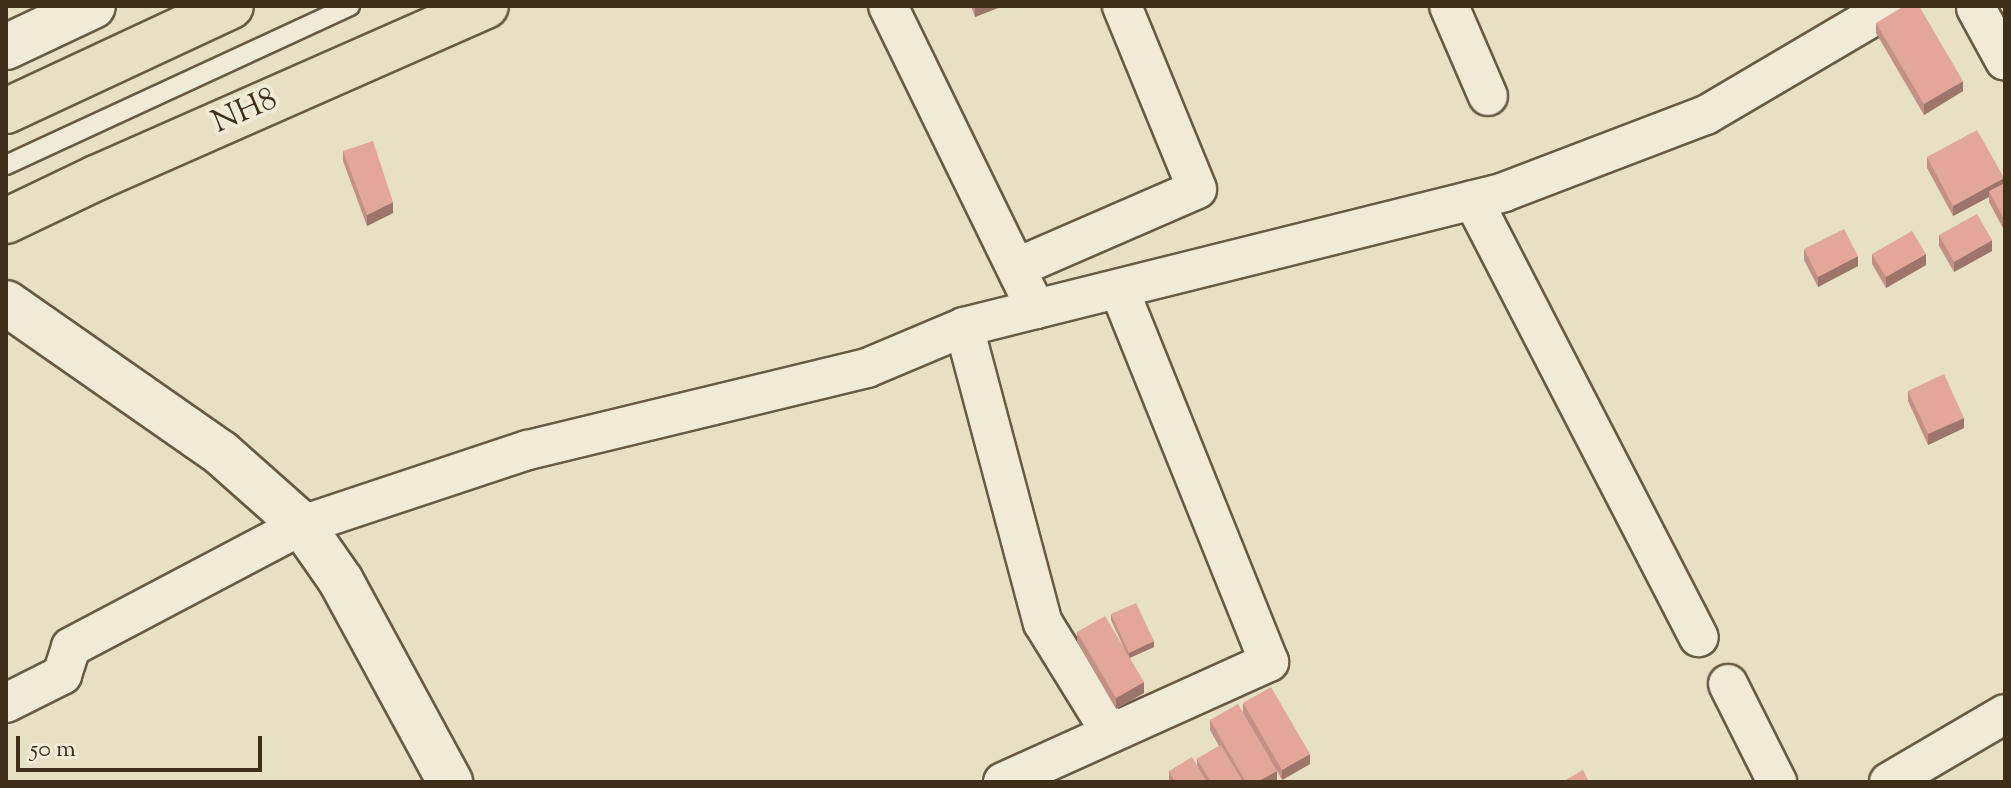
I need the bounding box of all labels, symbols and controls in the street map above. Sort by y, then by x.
street label: NH8 [207,81,283,143]
scale bar [20,720,266,770]
text: 50 m [30,733,76,767]

